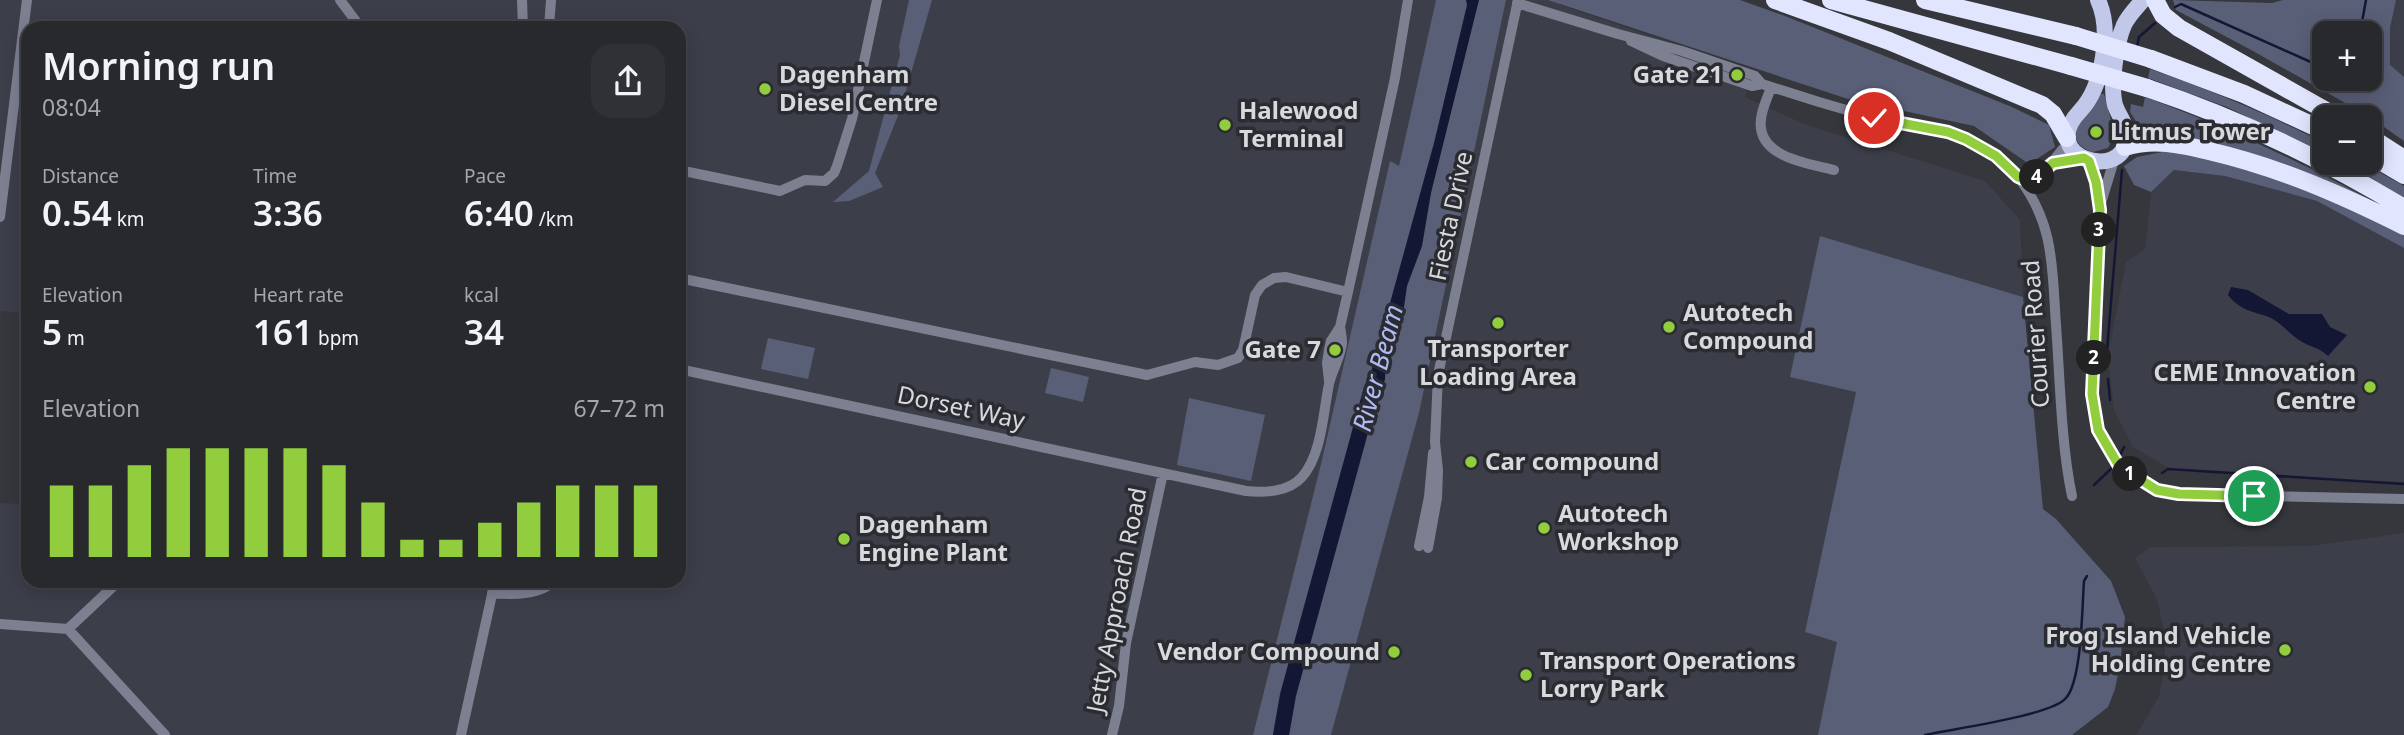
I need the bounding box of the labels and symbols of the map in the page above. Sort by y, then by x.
place label: Dagenham Diesel Centre [779,57,938,118]
place label: Gate 21 [1633,57,1723,90]
marker: Gate 21 [1729,67,1745,83]
marker: Dagenham Diesel Centre [757,81,773,97]
pin [1844,88,1904,148]
place label: Halewood Terminal [1239,93,1358,154]
place label: Litmus Tower [2110,114,2271,147]
marker: Halewood Terminal [1217,117,1233,133]
marker: Litmus Tower [2088,124,2104,140]
street label: Fiesta Drive [1420,148,1479,283]
pin: 4 [2020,160,2054,194]
pin: 3 [2082,212,2116,247]
street label: Courier Road [2013,259,2056,409]
place label: Autotech Compound [1683,295,1813,356]
water label: River Beam [1343,300,1411,435]
marker: Transporter Loading Area [1490,315,1506,331]
marker: Autotech Compound [1661,319,1677,335]
place label: Transporter Loading Area [1419,331,1577,392]
place label: Gate 7 [1245,332,1321,365]
pin: 2 [2076,340,2112,376]
marker: Gate 7 [1327,342,1343,358]
place label: CEME Innovation Centre [2154,355,2356,416]
street label: Dorset Way [895,377,1029,436]
marker: CEME Innovation Centre [2362,379,2378,395]
place label: Car compound [1485,444,1659,477]
marker: Car compound [1463,454,1479,470]
pin: 1 [2112,456,2148,491]
pin [2224,466,2284,526]
street label: Jetty Approach Road [1077,484,1154,717]
place label: Autotech Workshop [1558,496,1679,557]
place label: Dagenham Engine Plant [858,507,1008,568]
marker: Autotech Workshop [1536,520,1552,536]
marker: Dagenham Engine Plant [836,531,852,547]
place label: Frog Island Vehicle Holding Centre [2045,618,2271,679]
place label: Vendor Compound [1157,634,1380,667]
marker: Frog Island Vehicle Holding Centre [2277,642,2293,658]
place label: Transport Operations Lorry Park [1540,643,1796,704]
marker: Vendor Compound [1386,644,1402,660]
marker: Transport Operations Lorry Park [1518,667,1534,683]

